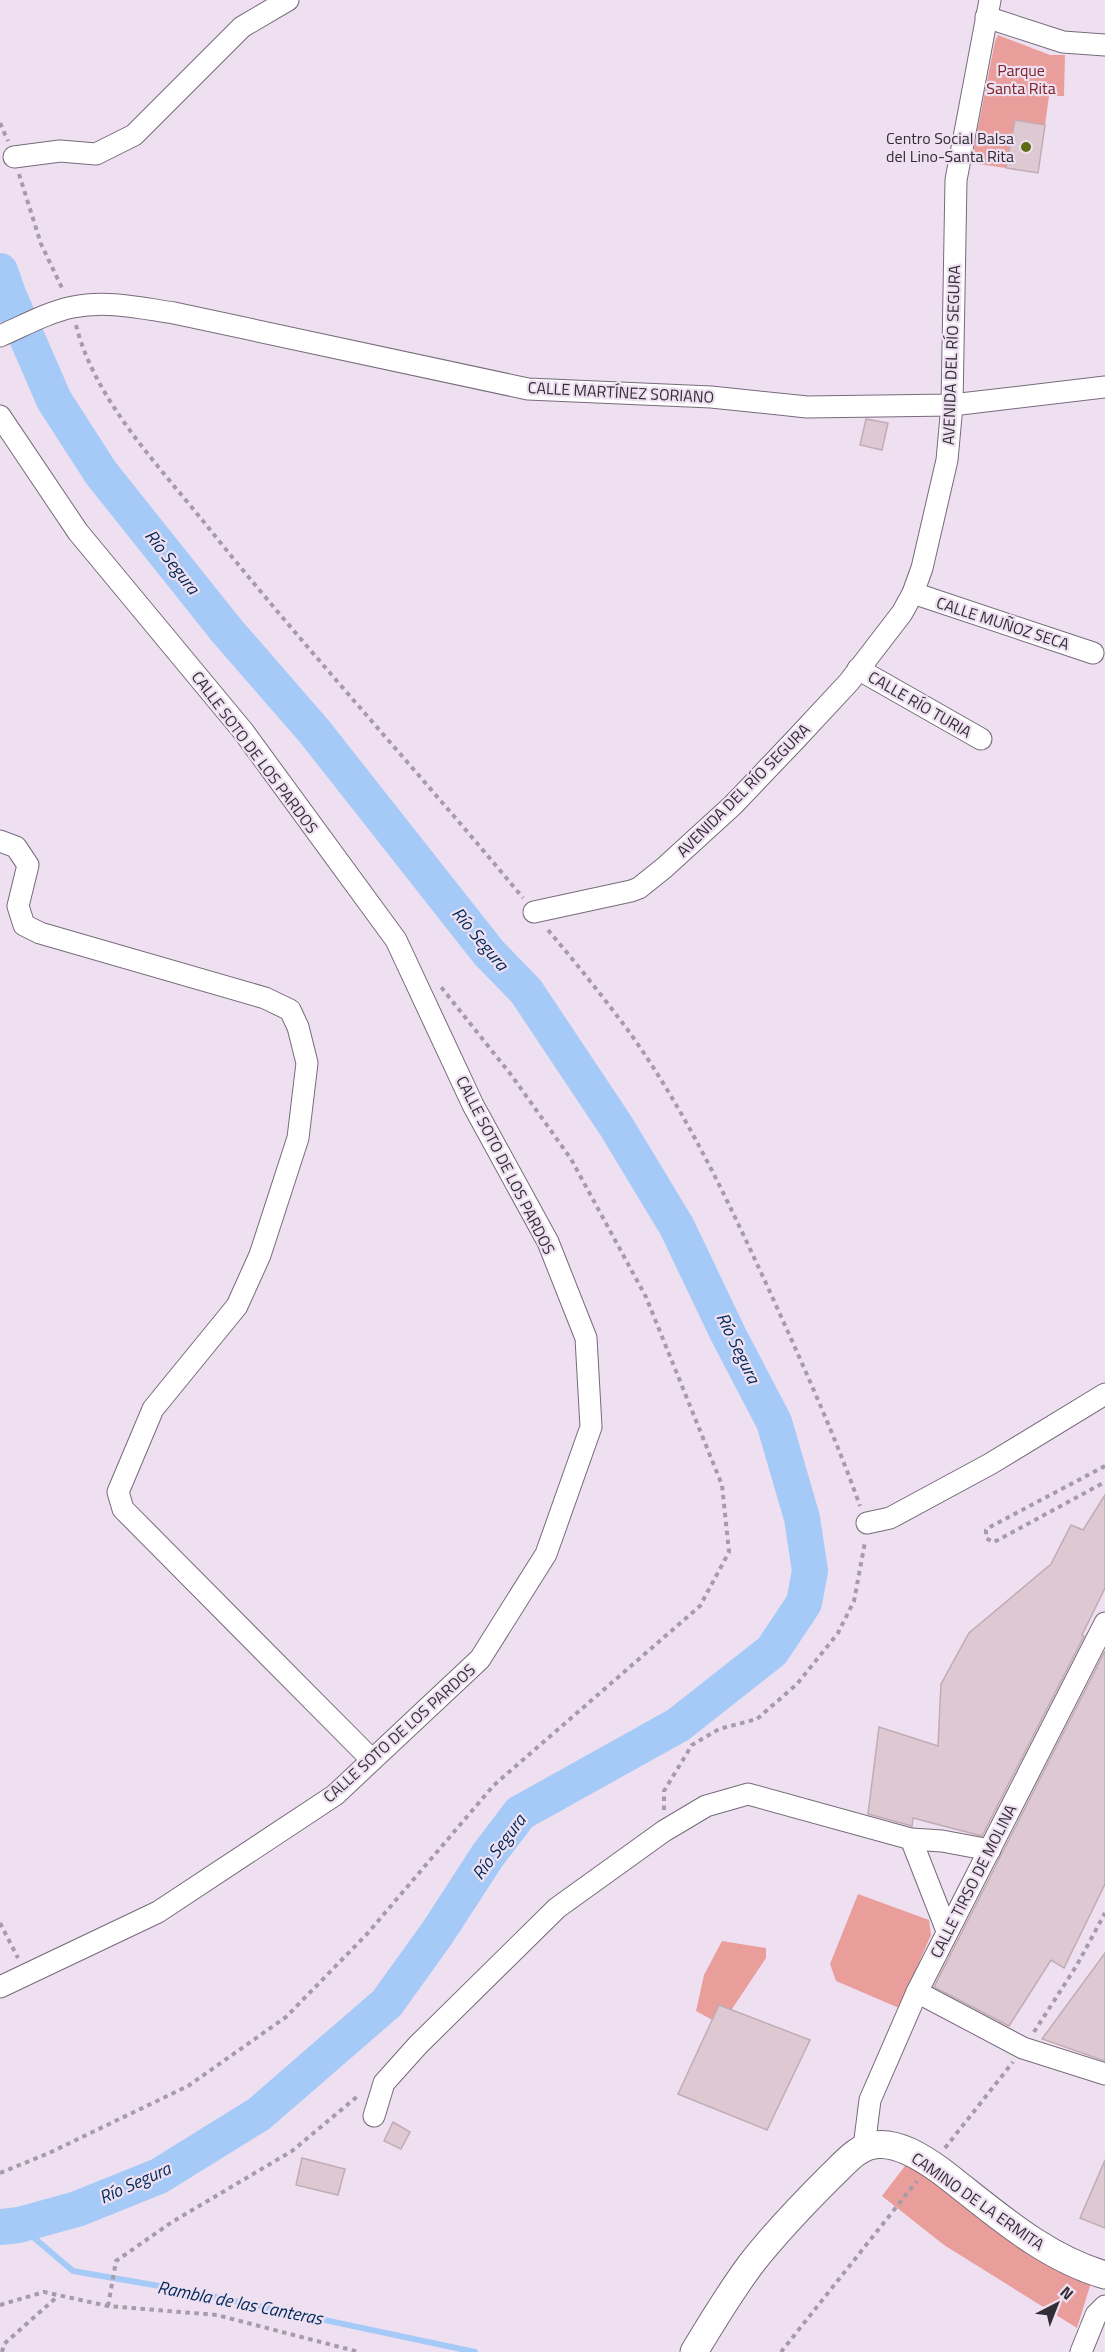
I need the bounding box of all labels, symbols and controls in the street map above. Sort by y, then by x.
park label: Parque Santa Rita [986,58,1056,100]
place label: Centro Social Balsa del Lino-Santa Rita [886,126,1014,168]
marker: Centro Social Balsa del Lino-Santa Rita [1019,140,1033,154]
street label: AVENIDA DEL RÍO SEGURA [936,264,966,445]
street label: CALLE MARTÍNEZ SORIANO [527,375,715,409]
water label: Río Segura [138,523,207,601]
street label: CALLE MUÑOZ SECA [933,590,1073,656]
street label: CALLE RÍO TURIA [864,665,977,744]
street label: CALLE SOTO DE LOS PARDOS [186,666,324,838]
street label: AVENIDA DEL RÍO SEGURA [671,717,816,862]
water label: Río Segura [446,901,516,977]
street label: CALLE SOTO DE LOS PARDOS [450,1071,562,1259]
water label: Río Segura [710,1308,768,1389]
street label: CALLE SOTO DE LOS PARDOS [317,1658,481,1808]
street label: CALLE TIRSO DE MOLINA [924,1800,1022,1962]
water label: Río Segura [465,1807,533,1885]
street label: CAMINO DE LA ERMITA [907,2146,1050,2256]
water label: Río Segura [95,2154,176,2210]
water label: Rambla de las Canteras [155,2273,326,2332]
north arrow [1027,2274,1087,2334]
text: N [1055,2280,1079,2305]

